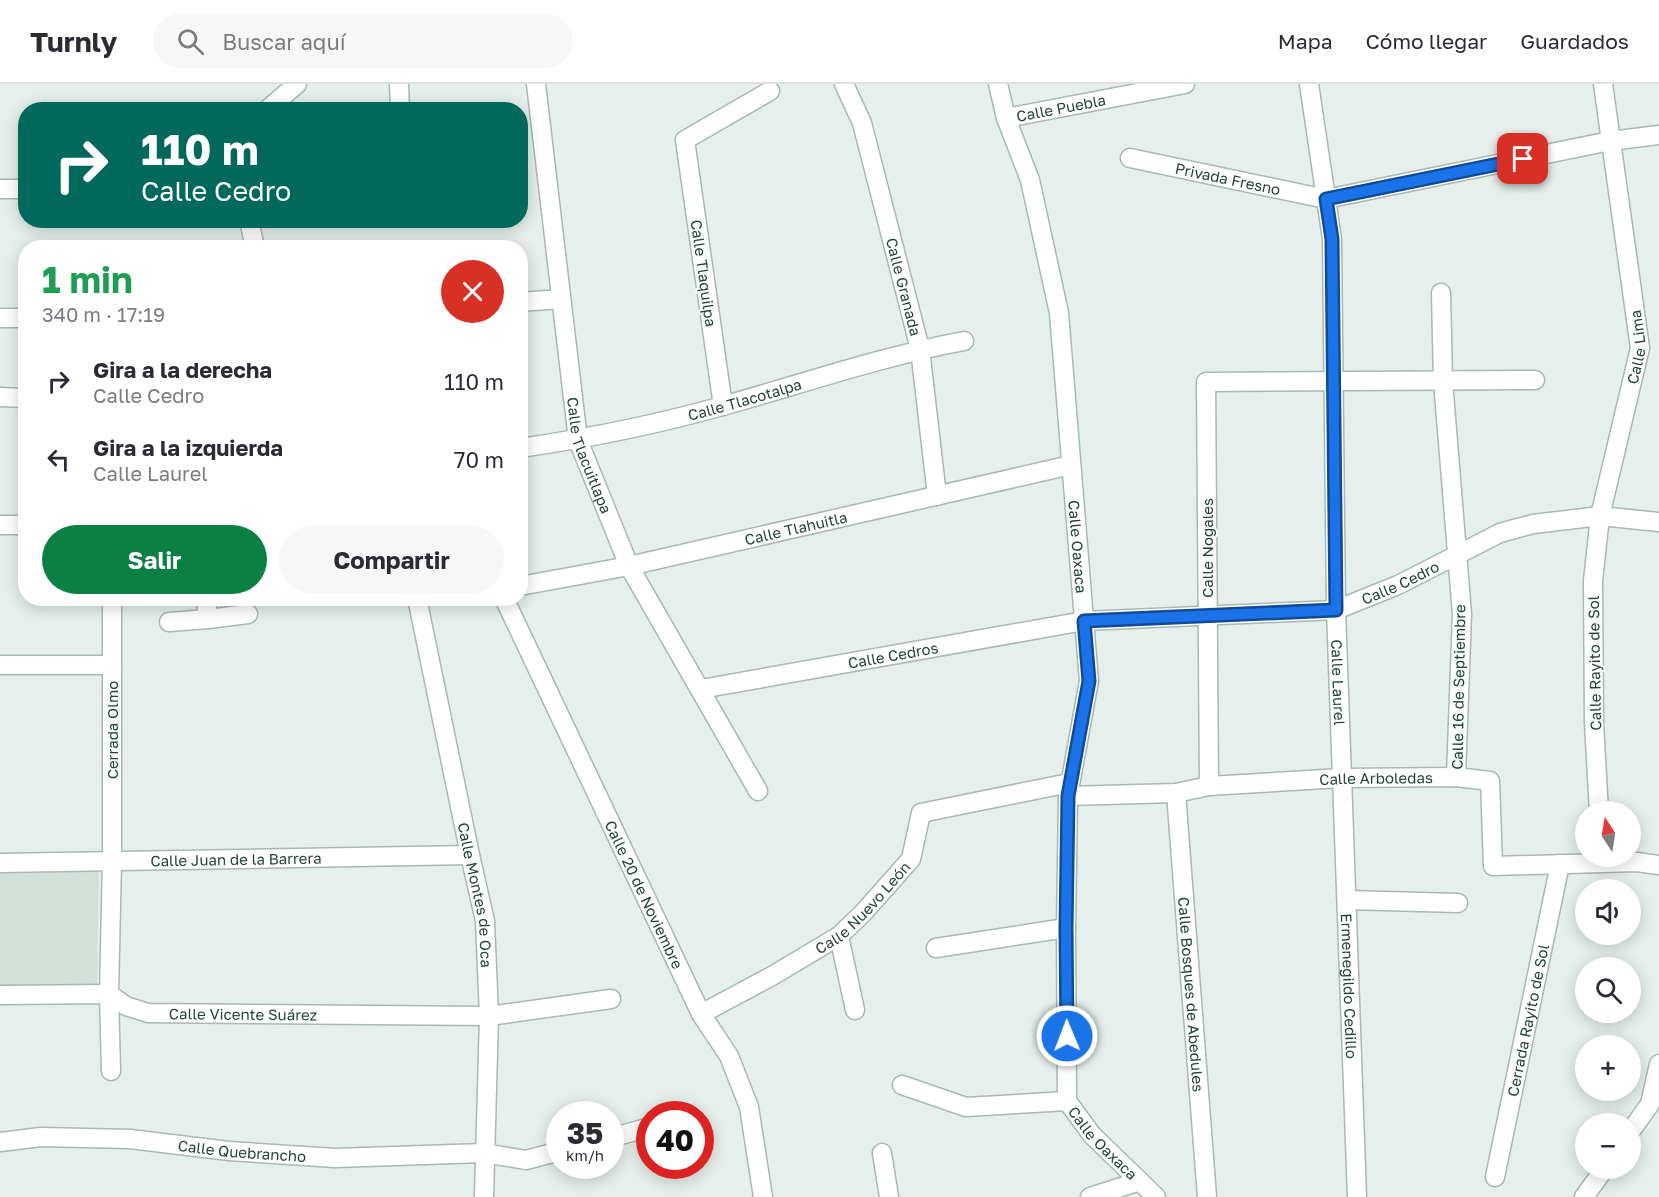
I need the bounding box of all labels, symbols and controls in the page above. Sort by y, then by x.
search box [153,14,573,68]
text: Turnly [30,25,117,58]
icon: search [174,25,207,58]
text: Buscar aquí [222,28,346,55]
text: Mapa [1278,28,1333,54]
text: Cómo llegar [1366,28,1487,54]
text: Guardados [1520,28,1629,54]
street label: Calle Puebla [1015,90,1107,125]
text: 110 m [141,124,259,174]
icon: right [42,126,120,204]
pin [1497,133,1548,184]
icon: arrive [1506,142,1539,175]
street label: Privada Fresno [1174,159,1282,198]
text: Calle Cedro [141,175,291,207]
street label: Calle Tlaquilpa [688,218,720,328]
street label: Calle Granada [883,236,925,338]
text: 1 min [42,258,133,301]
button: close [441,260,504,323]
text: 340 m · 17:19 [42,302,165,326]
street label: Calle Lima [1623,309,1649,386]
text: Gira a la derecha [93,356,272,383]
icon: right [42,365,75,398]
text: 110 m [444,368,504,395]
street label: Calle Tlacotalpa [686,374,804,424]
text: Calle Cedro [93,383,204,407]
street label: Calle Tlacuitlapa [564,396,616,516]
text: Gira a la izquierda [93,434,283,461]
icon: left [42,443,75,476]
text: 70 m [454,446,504,473]
text: Calle Laurel [93,461,208,485]
street label: Calle Nogales [1198,498,1216,598]
street label: Calle Oaxaca [1065,499,1091,594]
street label: Calle Tlahuitla [743,507,849,548]
button: Salir [42,525,267,594]
button: Compartir [279,525,504,594]
street label: Calle Cedro [1359,557,1442,608]
street label: Calle Rayito de Sol [1584,595,1604,731]
street label: Calle 16 de Septiembre [1448,604,1468,770]
street label: Calle Cedros [846,638,940,672]
street label: Calle Laurel [1328,639,1349,726]
street label: Cerrada Olmo [103,681,121,779]
street label: Calle Arboledas [1319,768,1433,788]
north arrow [1575,801,1641,867]
map controls [1575,801,1641,1179]
street label: Calle 20 de Noviembre [602,817,687,972]
street label: Calle Montes de Oca [454,821,496,968]
street label: Calle Juan de la Barrera [150,849,322,869]
street label: Calle Nuevo León [812,858,914,957]
button: sound [1575,879,1641,945]
street label: Calle Bosques de Abedules [1175,896,1208,1093]
street label: Ermenegildo Cedillo [1338,913,1361,1059]
street label: Cerrada Rayito de Sol [1503,942,1552,1098]
button: search [1575,957,1641,1023]
street label: Calle Vicente Suárez [169,1004,318,1023]
position arrow [1035,1004,1099,1068]
button: + [1575,1035,1641,1101]
speed limit sign: 40 [636,1101,714,1179]
street label: Calle Oaxaca [1065,1103,1141,1183]
button: − [1575,1113,1641,1179]
text: 35 [567,1115,603,1151]
street label: Calle Quebrancho [177,1136,307,1165]
text: km/h [566,1146,604,1164]

